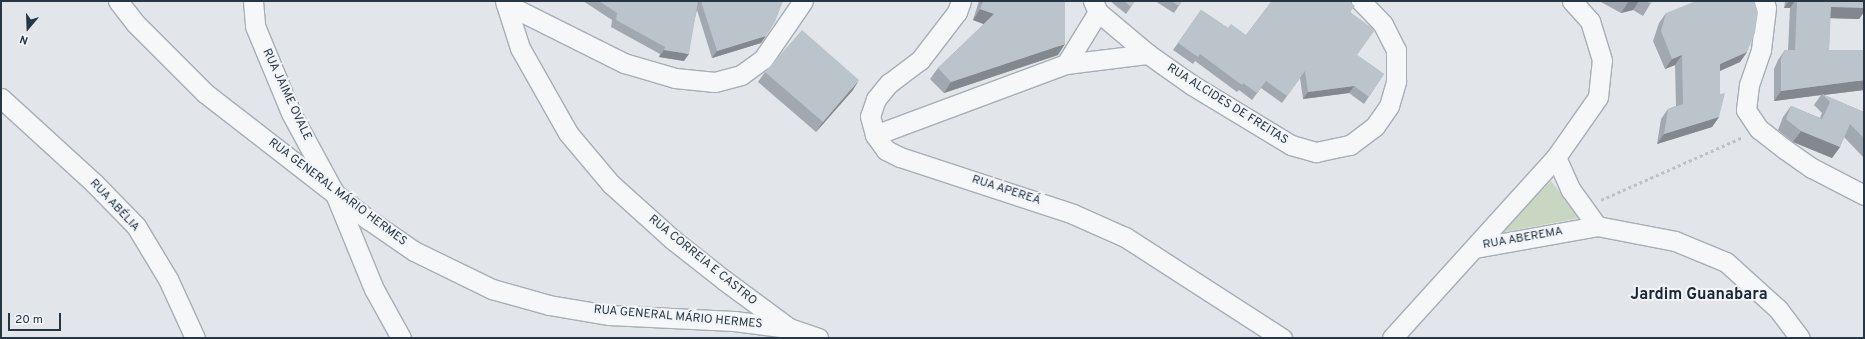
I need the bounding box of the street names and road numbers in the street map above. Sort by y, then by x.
street label: RUA JAIME OVALE [258,47,314,143]
street label: RUA ALCIDES DE FREITAS [1163,61,1291,149]
street label: RUA GENERAL MÁRIO HERMES [265,136,409,250]
street label: RUA APEREÁ [969,173,1043,209]
street label: RUA ABÉLIA [86,176,142,236]
street label: RUA CORREIA E CASTRO [645,213,759,309]
street label: RUA ABEREMA [1481,225,1565,253]
street label: RUA GENERAL MÁRIO HERMES [593,303,763,333]

